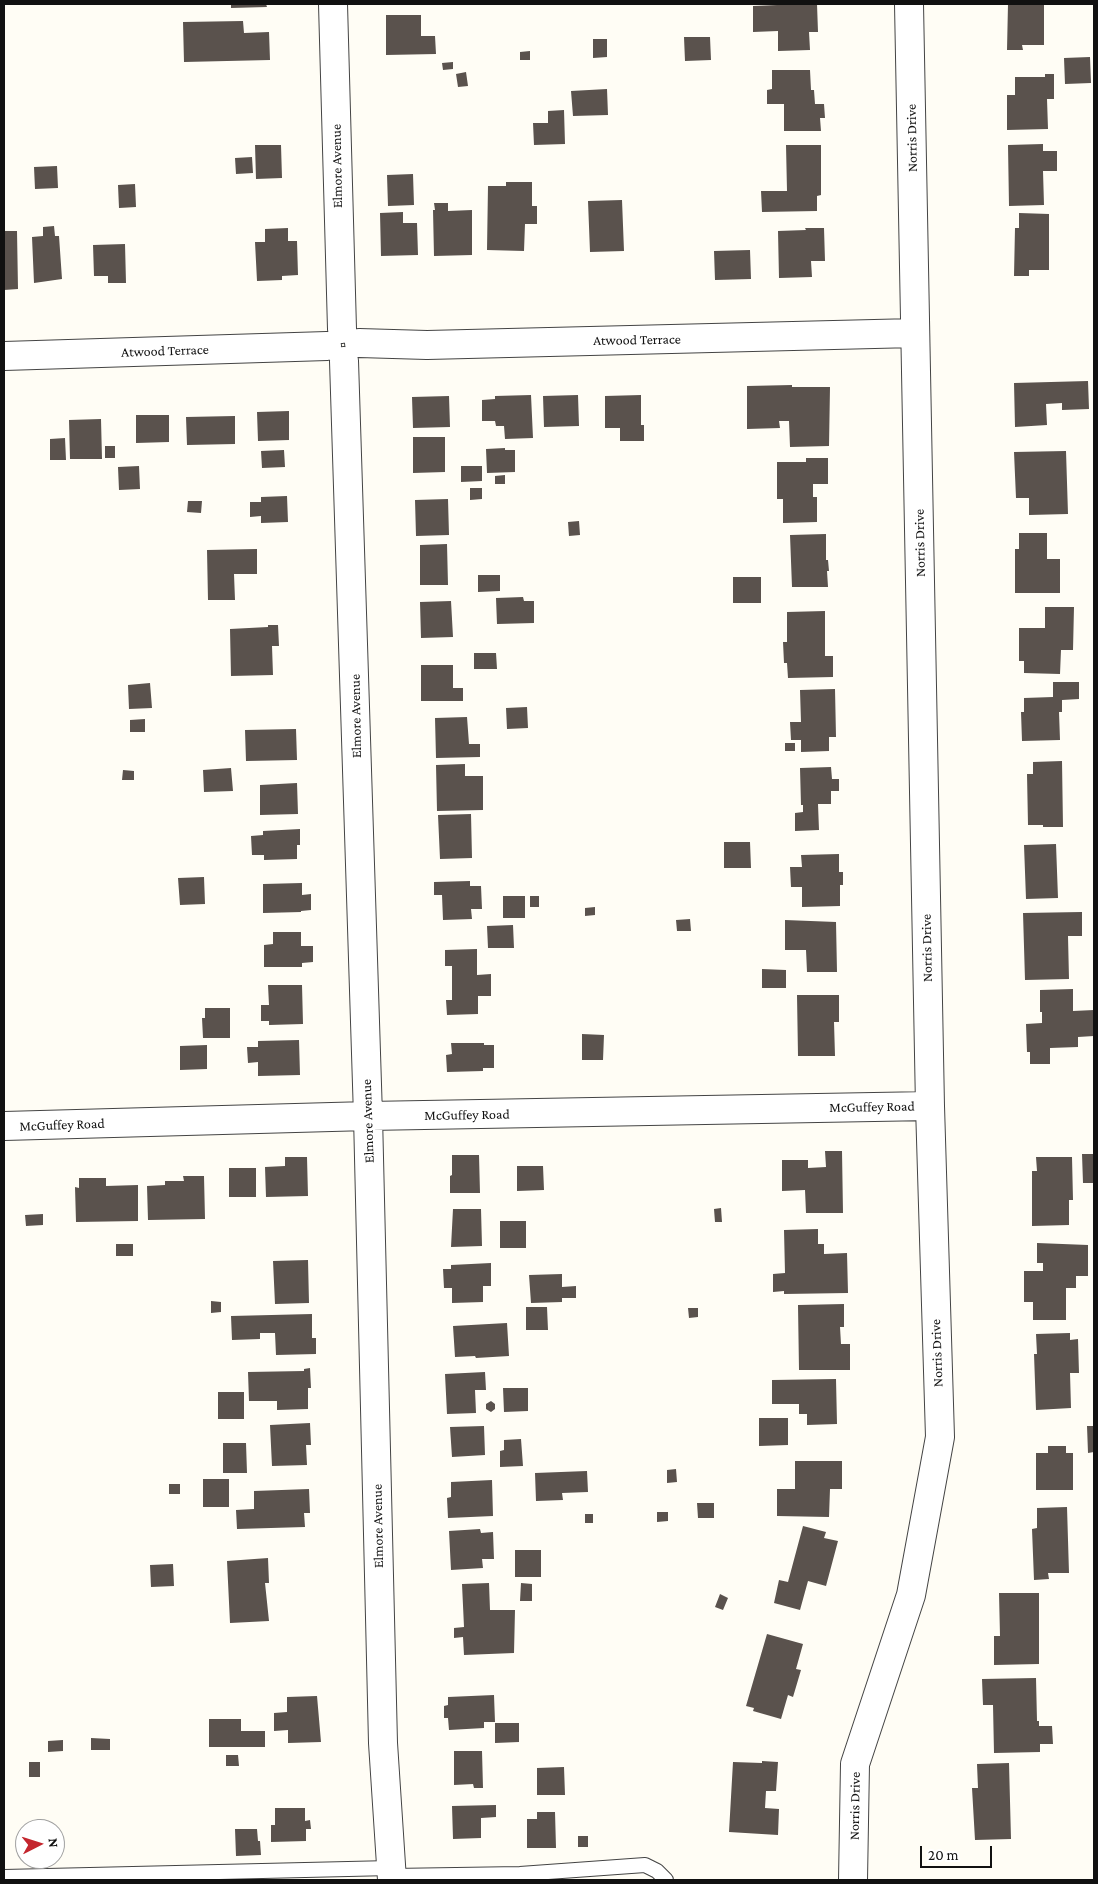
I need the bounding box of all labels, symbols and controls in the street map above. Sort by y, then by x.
street label: Norris Drive [903,104,921,172]
street label: Elmore Avenue [328,124,346,208]
street label: Atwood Terrace [593,331,681,349]
street label: Atwood Terrace [121,341,209,361]
street label: Norris Drive [911,509,929,577]
street label: Elmore Avenue [347,674,365,758]
street label: Norris Drive [918,914,936,982]
street label: Elmore Avenue [358,1079,378,1163]
street label: McGuffey Road [829,1098,915,1116]
street label: McGuffey Road [424,1106,510,1124]
street label: McGuffey Road [19,1115,105,1135]
street label: Norris Drive [927,1319,947,1387]
street label: Elmore Avenue [369,1484,387,1568]
street label: Norris Drive [846,1772,864,1840]
north arrow [15,1819,65,1869]
scale bar [923,1836,996,1868]
text: N [46,1837,62,1848]
text: 20 m [928,1847,959,1863]

